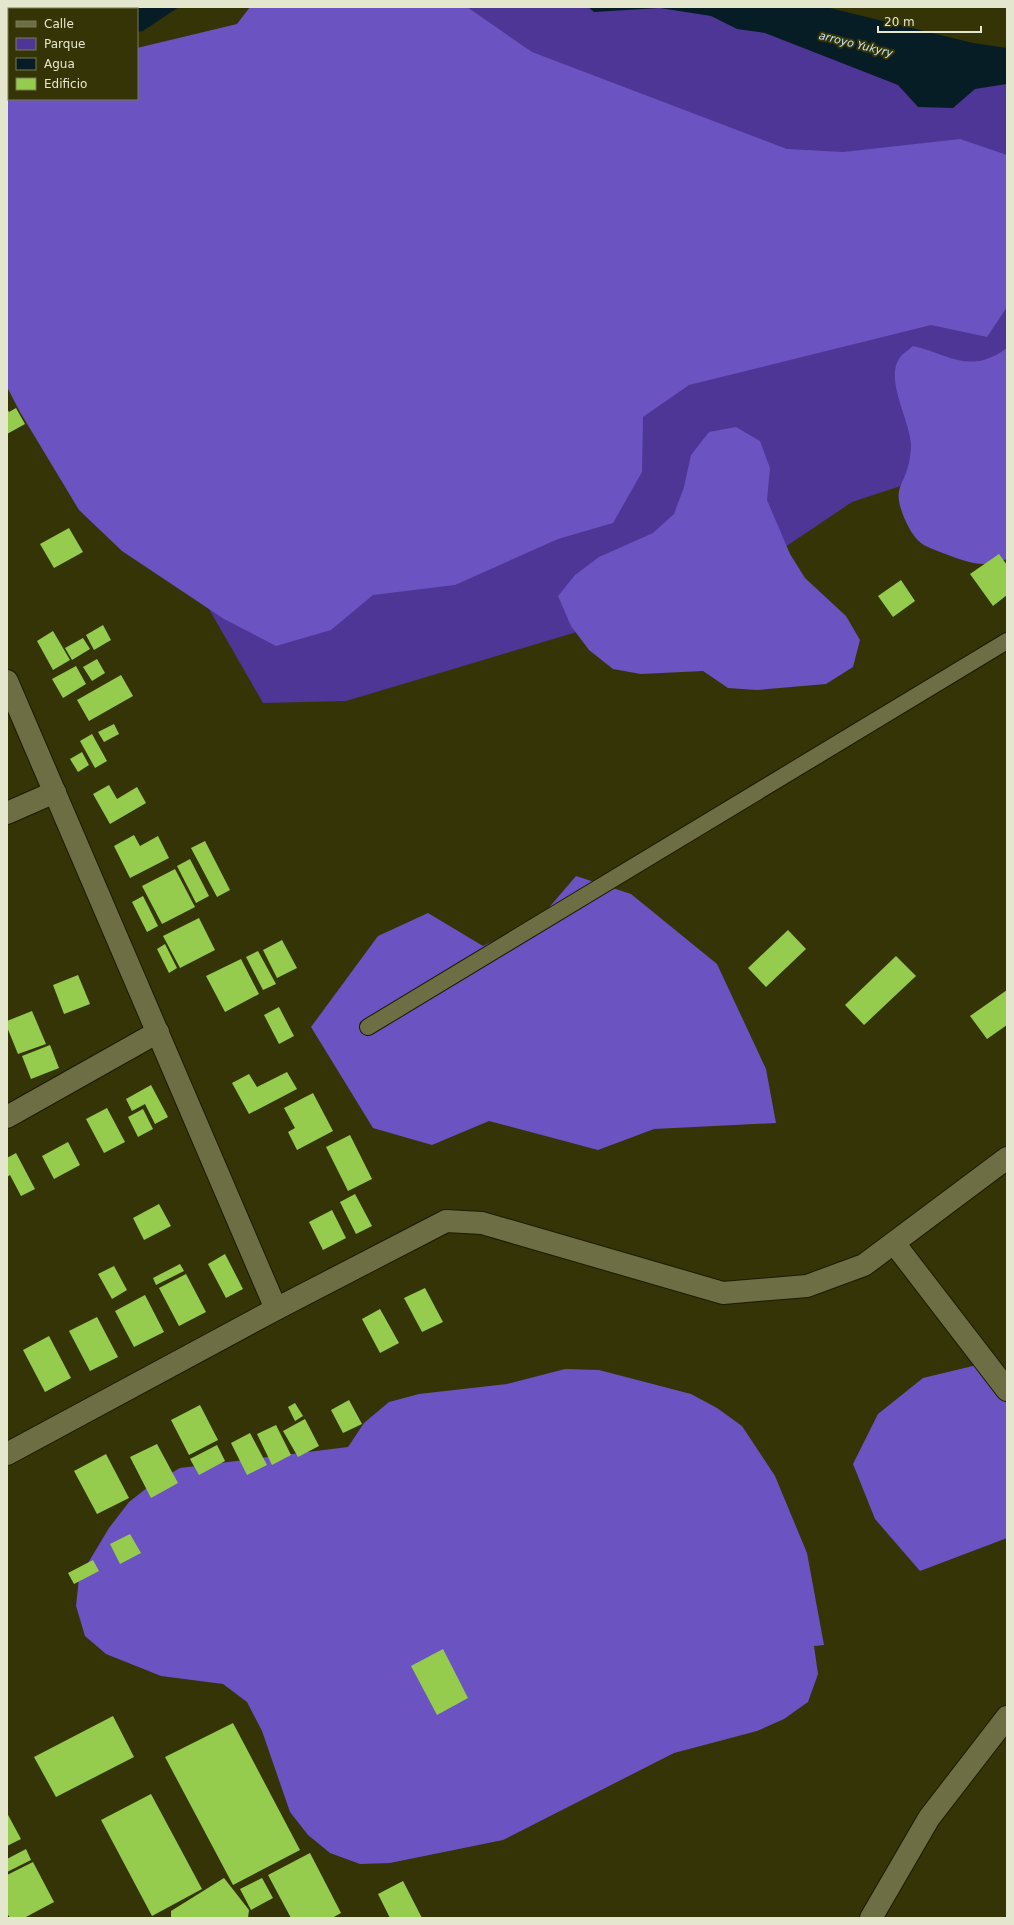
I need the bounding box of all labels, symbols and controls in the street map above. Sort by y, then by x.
legend [8,8,138,100]
scale bar [878,8,981,34]
text: 20 m [884,15,915,29]
text: Calle [44,17,74,31]
water label: arroyo Yukyry [818,29,895,60]
text: Parque [44,37,85,51]
text: Agua [44,57,75,71]
text: Edificio [44,77,87,91]

